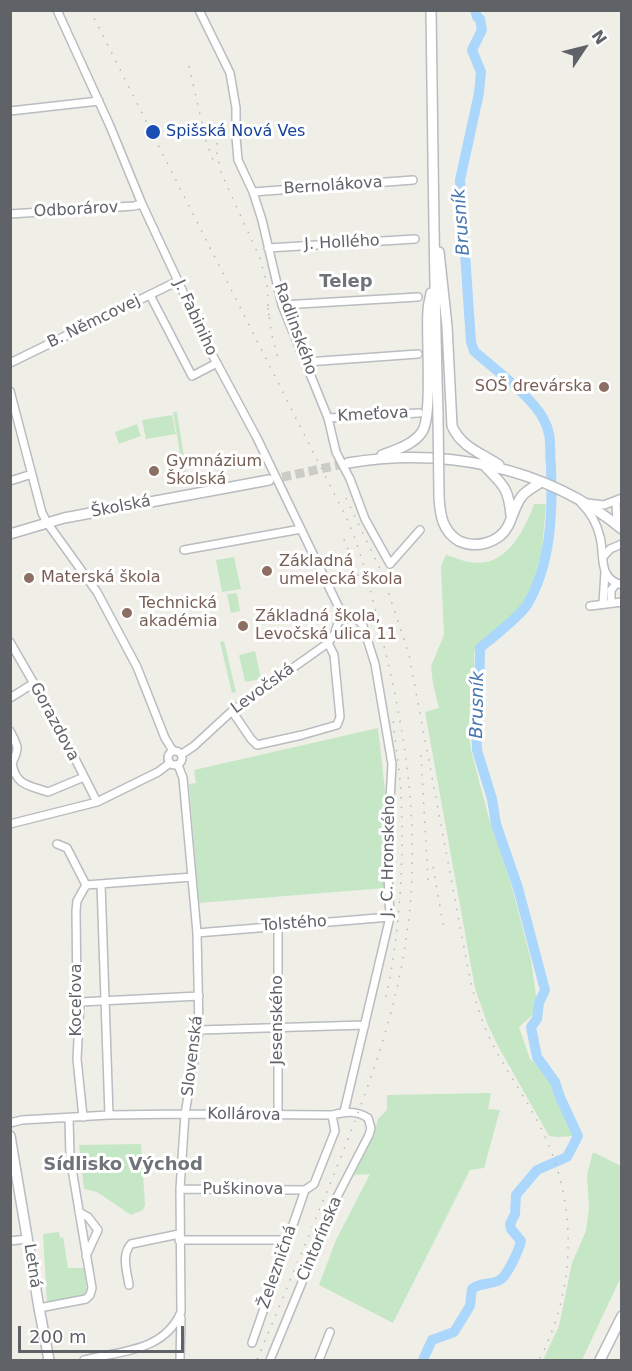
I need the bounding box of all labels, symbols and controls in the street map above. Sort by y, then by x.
north arrow [554,18,614,78]
text: N [588,26,611,48]
place label: Spišská Nová Ves [166,122,305,142]
marker: Spišská Nová Ves [144,123,162,141]
street label: Bernolákova [283,173,383,199]
water label: Brusník [449,188,475,256]
street label: Odborárov [33,198,119,222]
street label: J. Hollého [304,231,380,255]
district label: Telep [319,271,373,293]
street label: J. Fabiniho [169,277,221,359]
street label: Radlinského [269,280,321,378]
street label: B. Němcovej [44,291,144,353]
place label: SOŠ drevárska [475,377,592,397]
marker: SOŠ drevárska [597,380,611,394]
street label: Kmeťova [337,404,409,426]
place label: Gymnázium Školská [166,452,262,490]
marker: Gymnázium Školská [147,464,161,478]
street label: Školská [90,492,152,522]
place label: Základná umelecká škola [279,552,403,590]
marker: Základná umelecká škola [260,564,274,578]
place label: Materská škola [41,568,161,588]
marker: Materská škola [22,571,36,585]
place label: Technická akadémia [139,594,217,632]
marker: Technická akadémia [120,606,134,620]
place label: Základná škola, Levočská ulica 11 [255,607,397,645]
marker: Základná škola, Levočská ulica 11 [236,619,250,633]
street label: Levočská [228,660,298,718]
water label: Brusník [467,671,489,739]
street label: Gorazdova [25,679,83,765]
street label: J. C. Hronského [378,795,400,917]
street label: Tolstého [261,912,327,936]
street label: Koceľova [67,963,87,1037]
street label: Jesenského [268,975,288,1065]
street label: Slovenská [179,1015,207,1097]
street label: Kollárova [207,1105,281,1125]
district label: Sídlisko Východ [43,1154,203,1176]
street label: Puškinova [203,1180,283,1200]
street label: Cintorínska [294,1194,346,1284]
street label: Železničná [255,1223,301,1311]
street label: Letná [19,1242,45,1290]
scale bar [21,1314,188,1352]
text: 200 m [29,1326,87,1347]

